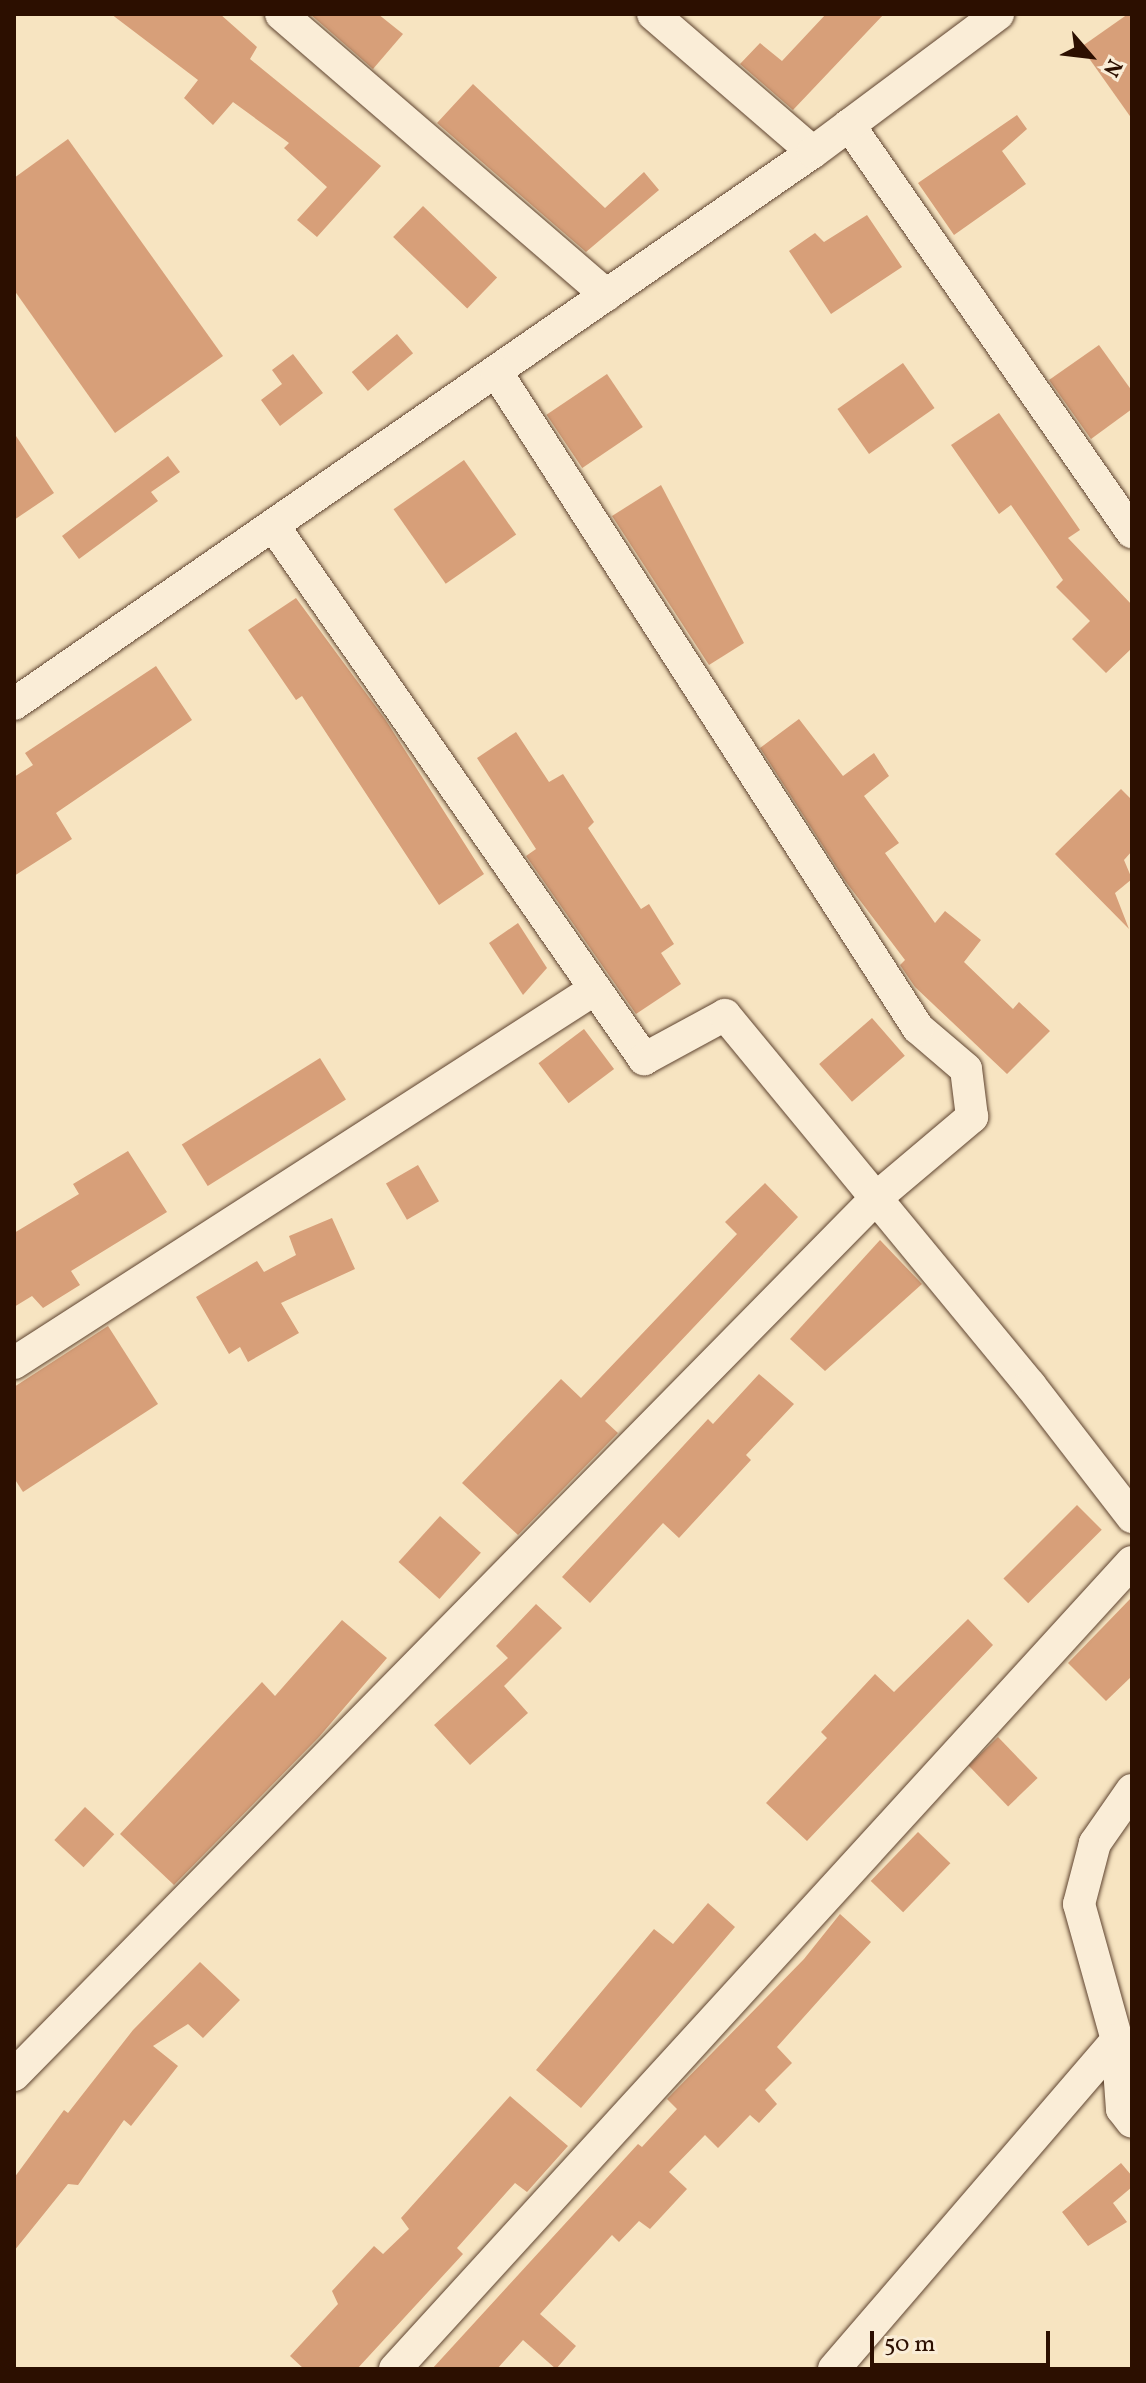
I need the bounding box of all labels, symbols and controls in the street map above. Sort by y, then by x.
north arrow [1050,16,1130,96]
text: N [1094,53,1129,82]
scale bar [874,2315,1054,2365]
text: 50 m [884,2328,936,2362]

